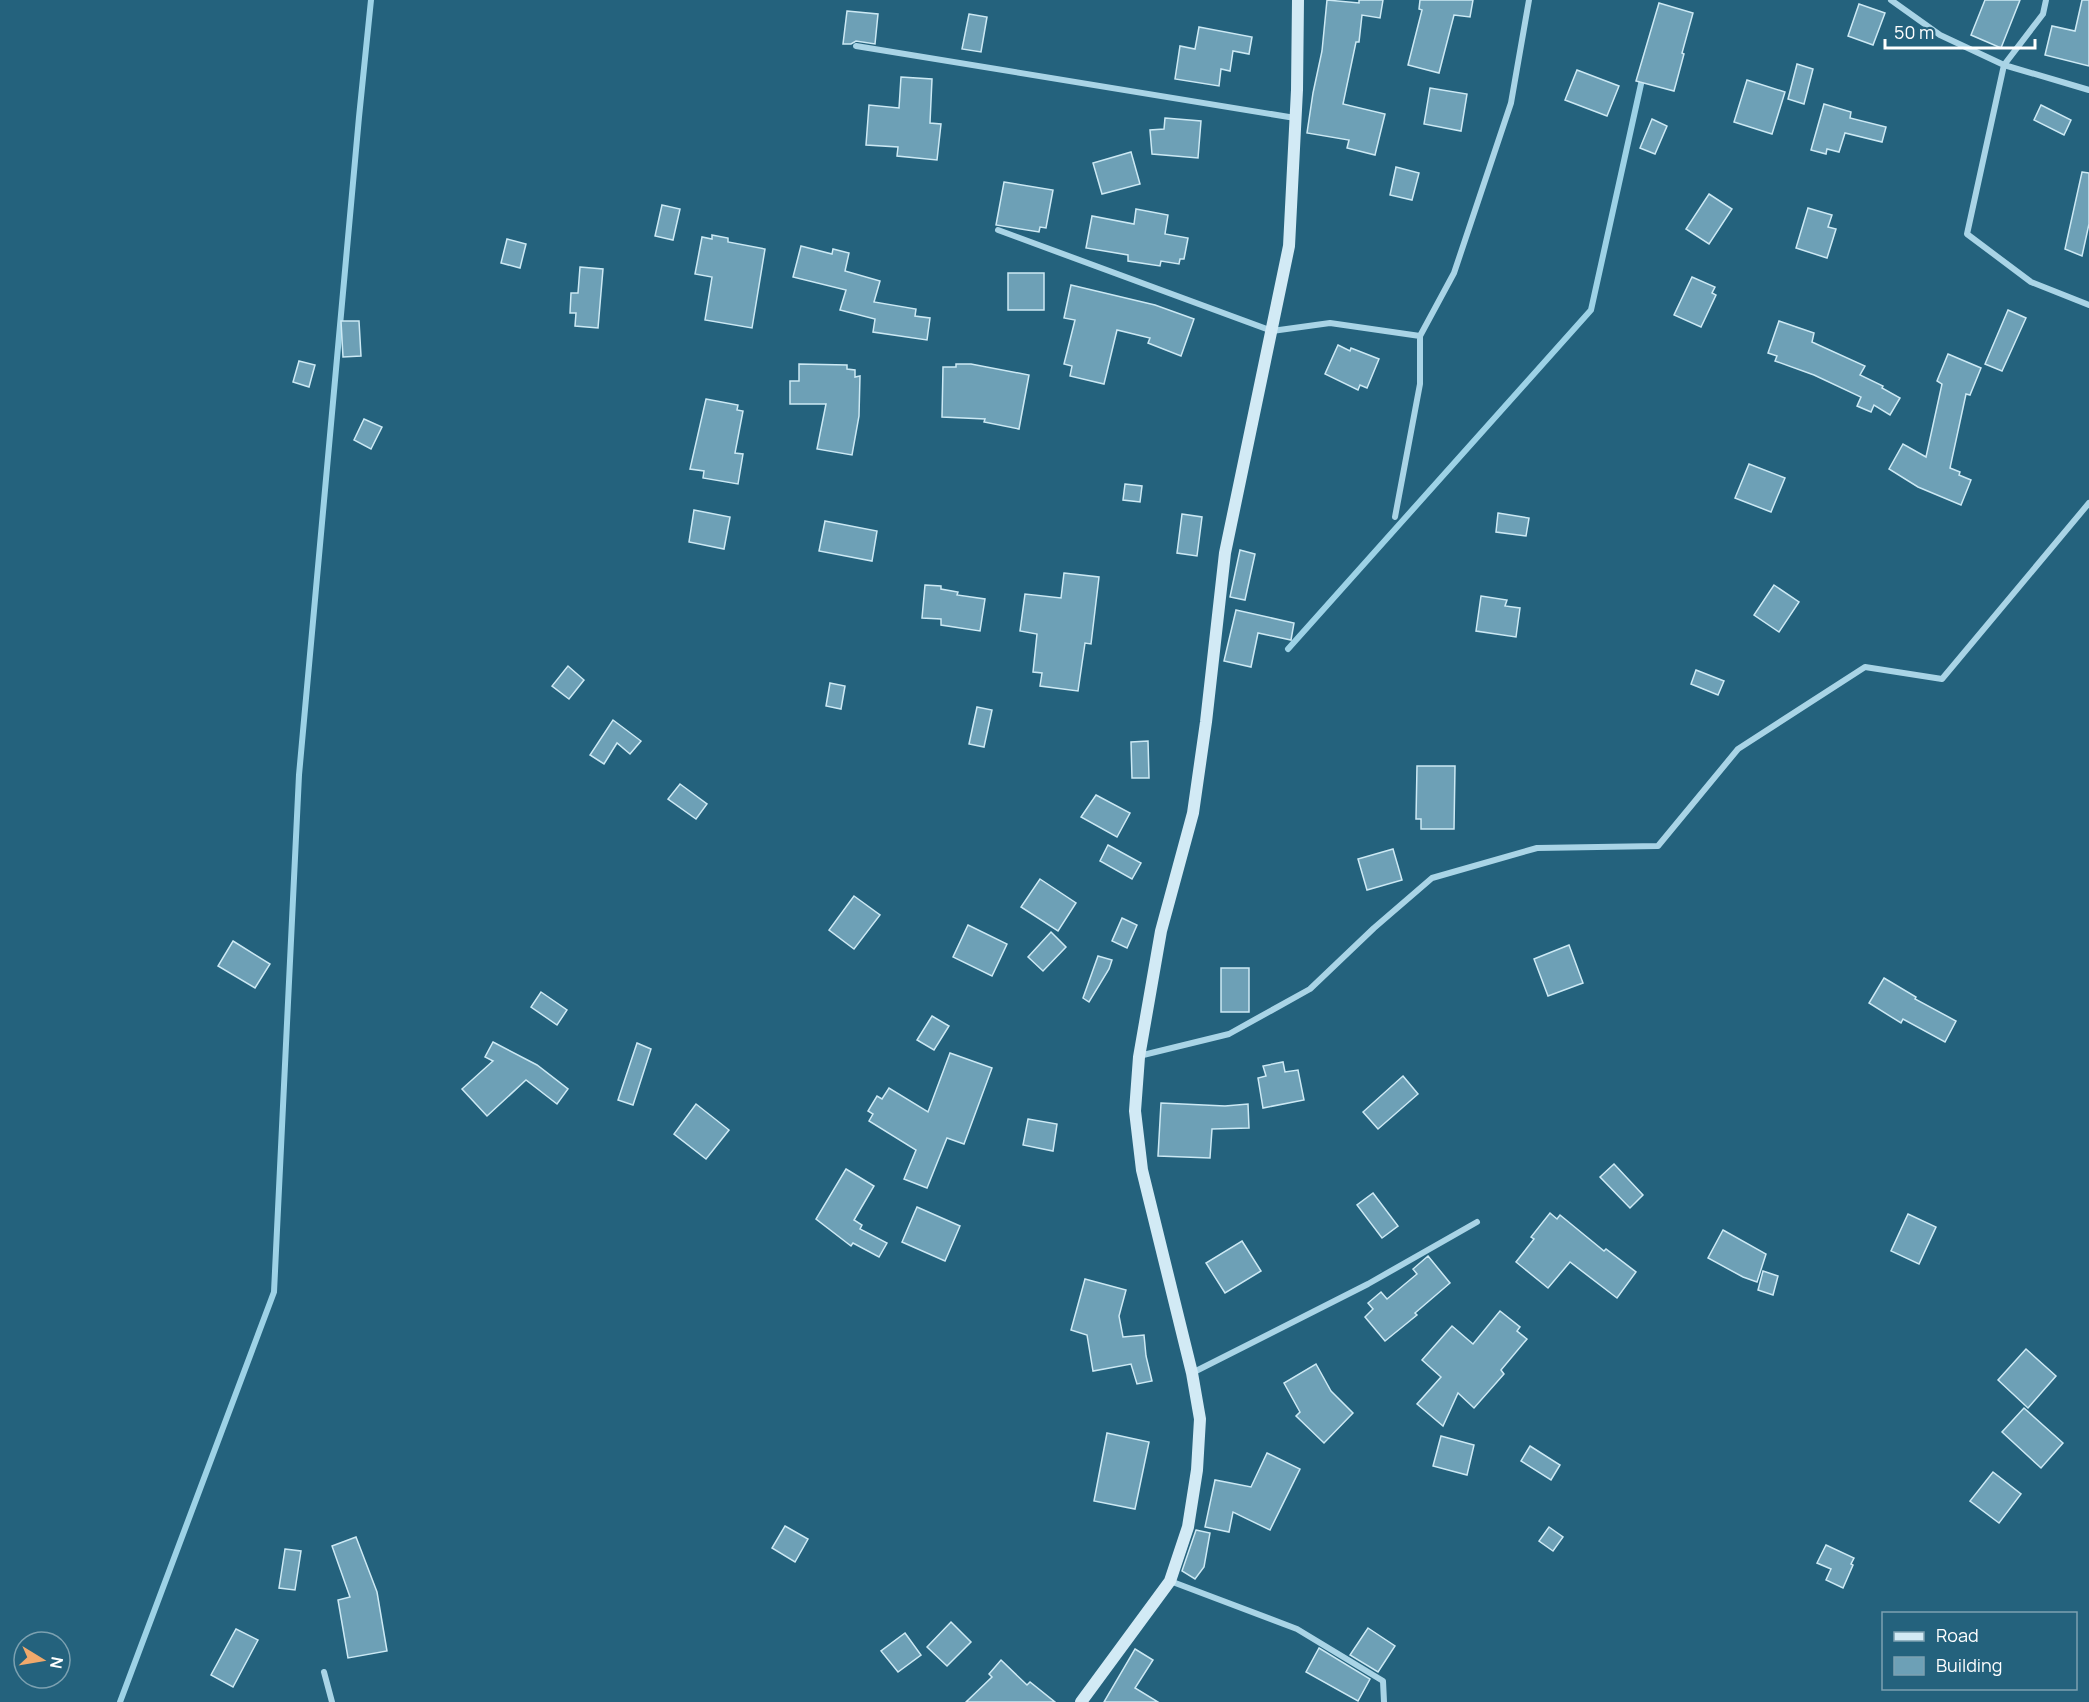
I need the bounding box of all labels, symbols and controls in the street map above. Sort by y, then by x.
scale bar [1885,12,2035,50]
text: 50 m [1894,20,1934,44]
legend [1882,1612,2077,1690]
text: Road [1936,1623,1979,1647]
north arrow [12,1630,72,1690]
text: Building [1936,1653,2002,1677]
text: N [45,1655,69,1671]

